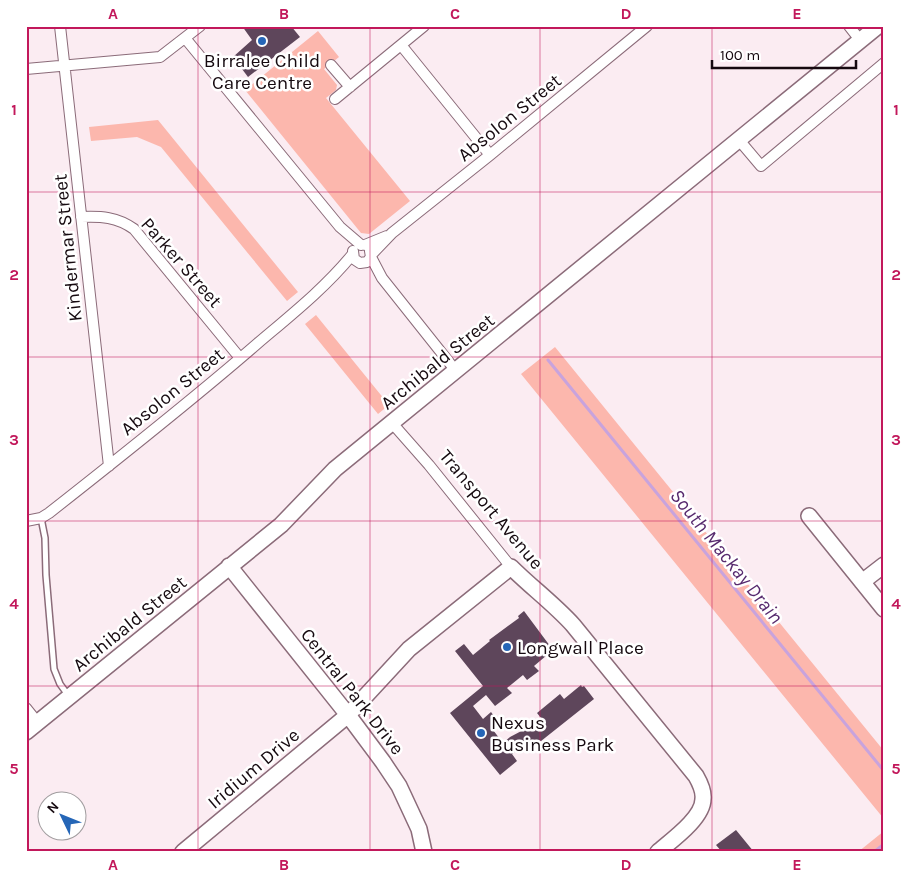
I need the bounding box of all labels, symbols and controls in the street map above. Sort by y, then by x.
text: A [108,4,118,23]
text: B [279,4,289,23]
text: C [450,4,460,23]
text: D [621,4,632,23]
text: E [792,4,802,23]
marker: Birralee Child Care Centre [256,35,268,47]
scale bar [712,38,856,70]
text: 100 m [720,46,760,64]
place label: Birralee Child Care Centre [204,50,320,94]
street label: Absolon Street [454,69,566,166]
text: 1 [11,100,17,119]
text: 1 [893,100,899,119]
street label: Kindermar Street [49,173,87,323]
street label: Parker Street [136,213,226,312]
text: 2 [9,265,19,284]
text: 2 [891,265,901,284]
street label: Archibald Street [376,309,499,414]
street label: Absolon Street [117,343,229,440]
text: 3 [9,430,19,449]
text: 3 [891,430,901,449]
street label: Transport Avenue [435,445,548,574]
water label: South Mackay Drain [665,484,788,628]
street label: Archibald Street [68,571,191,676]
text: 4 [9,594,19,613]
text: 4 [891,594,901,613]
street label: Central Park Drive [296,624,408,759]
place label: Longwall Place [517,637,644,659]
marker: Longwall Place [501,641,513,653]
place label: Nexus Business Park [491,712,615,756]
street label: Iridium Drive [203,724,304,813]
marker: Nexus Business Park [475,727,487,739]
text: 5 [9,759,19,778]
text: 5 [891,759,901,778]
north arrow [38,790,88,840]
text: N [43,798,63,817]
text: A [108,855,118,874]
text: B [279,855,289,874]
text: C [450,855,460,874]
text: D [621,855,632,874]
text: E [792,855,802,874]

